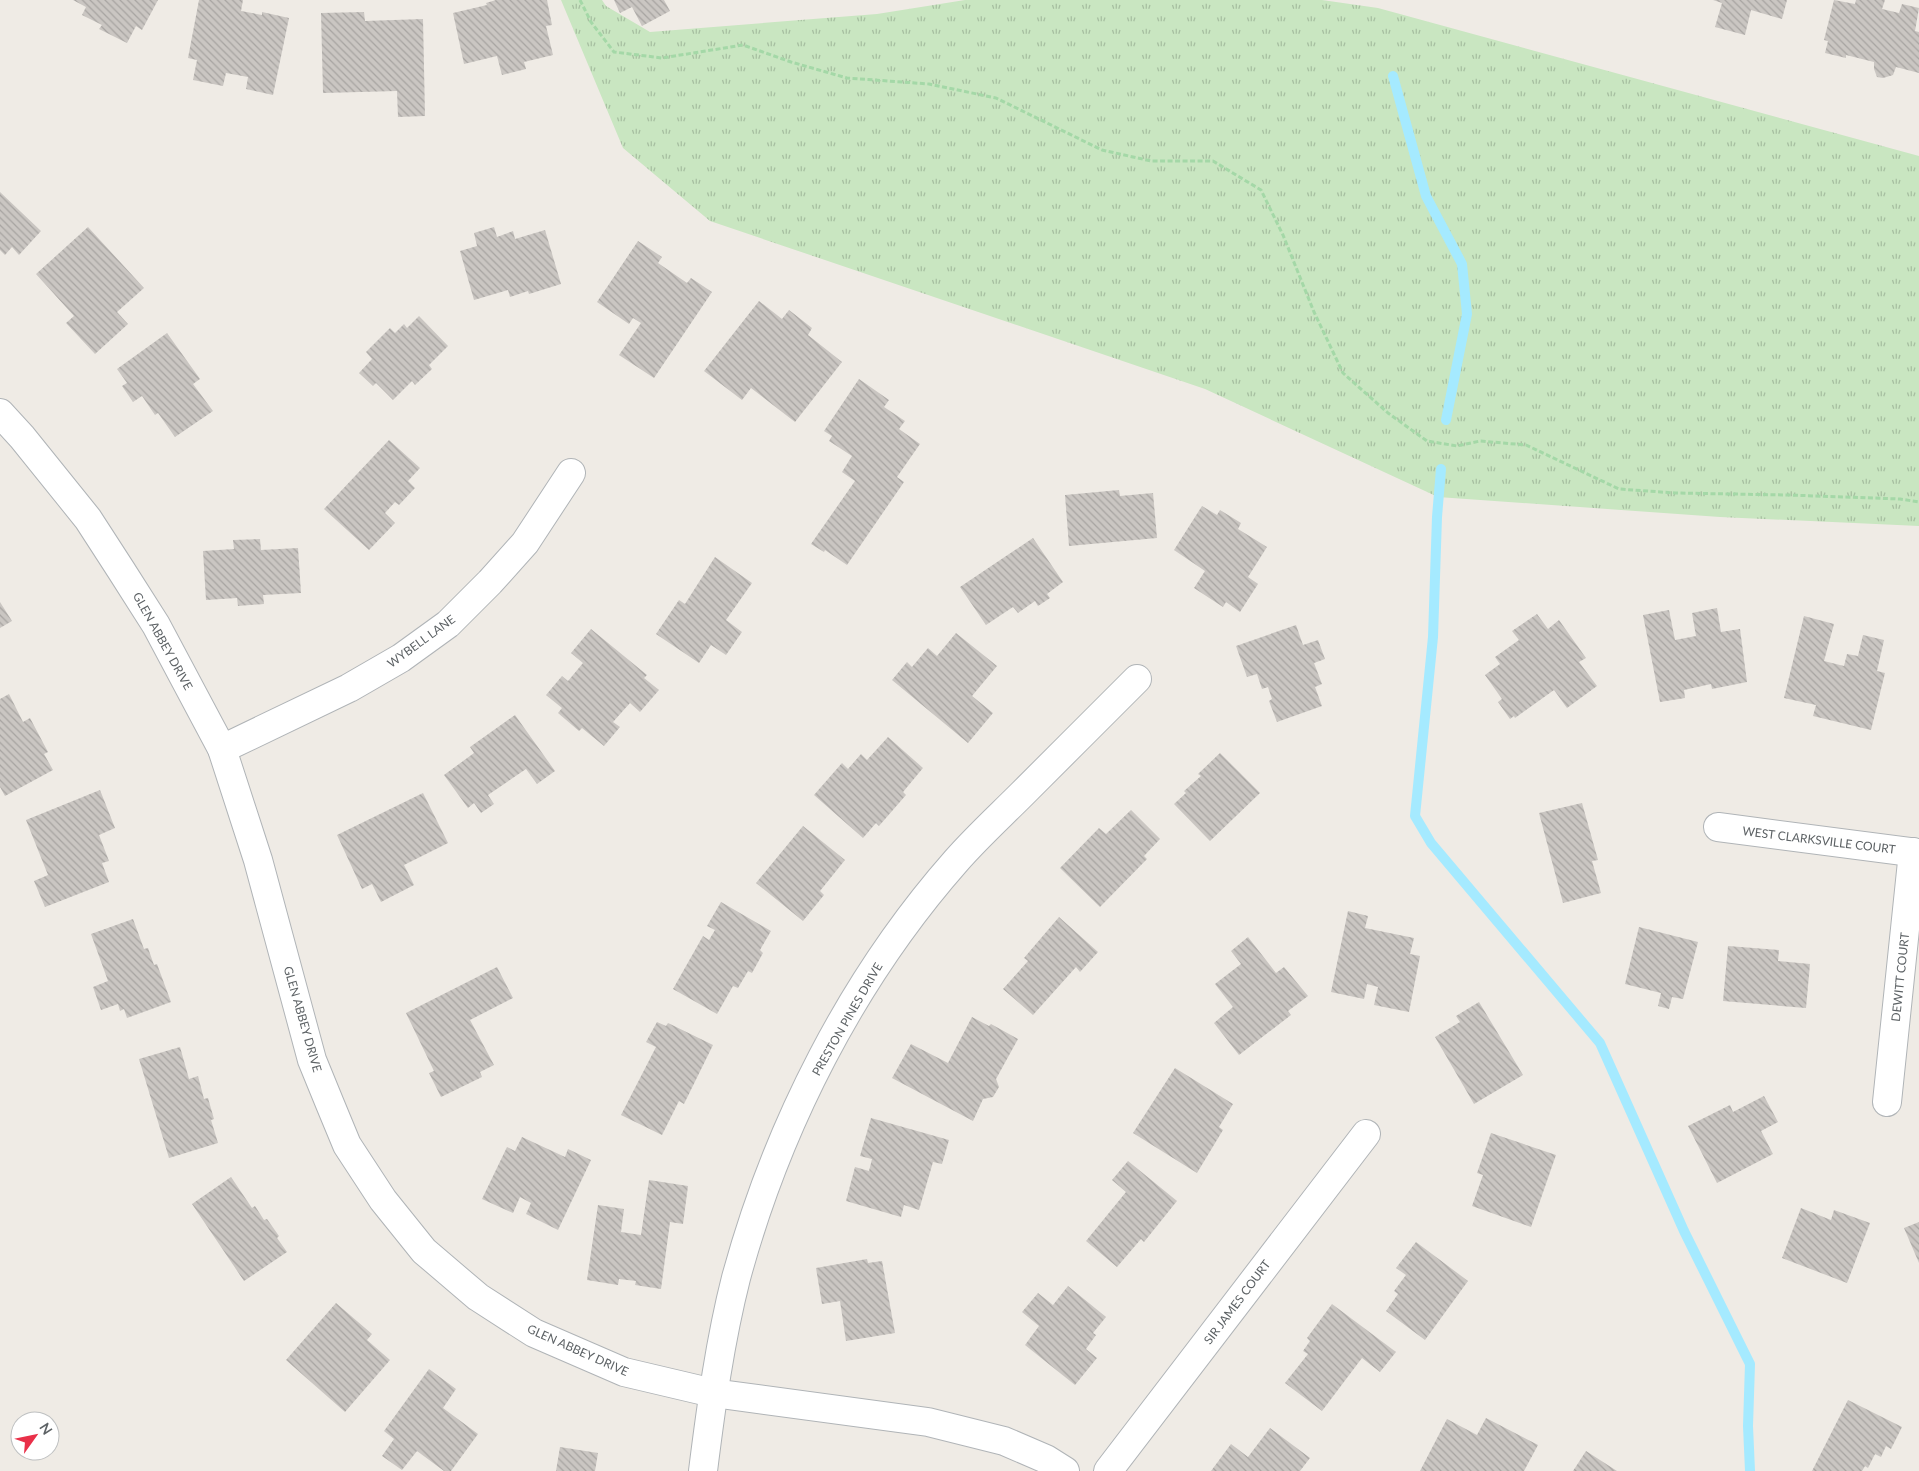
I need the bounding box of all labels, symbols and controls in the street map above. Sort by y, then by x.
street label: GLEN ABBEY DRIVE [130,590,196,693]
street label: WYBELL LANE [384,611,458,671]
street label: WEST CLARKSVILLE COURT [1742,823,1896,857]
street label: DEWITT COURT [1888,932,1912,1022]
street label: PRESTON PINES DRIVE [809,960,886,1078]
street label: GLEN ABBEY DRIVE [281,964,325,1074]
street label: SIR JAMES COURT [1200,1257,1274,1347]
street label: GLEN ABBEY DRIVE [525,1321,631,1379]
north arrow [10,1411,60,1461]
text: N [36,1419,56,1438]

